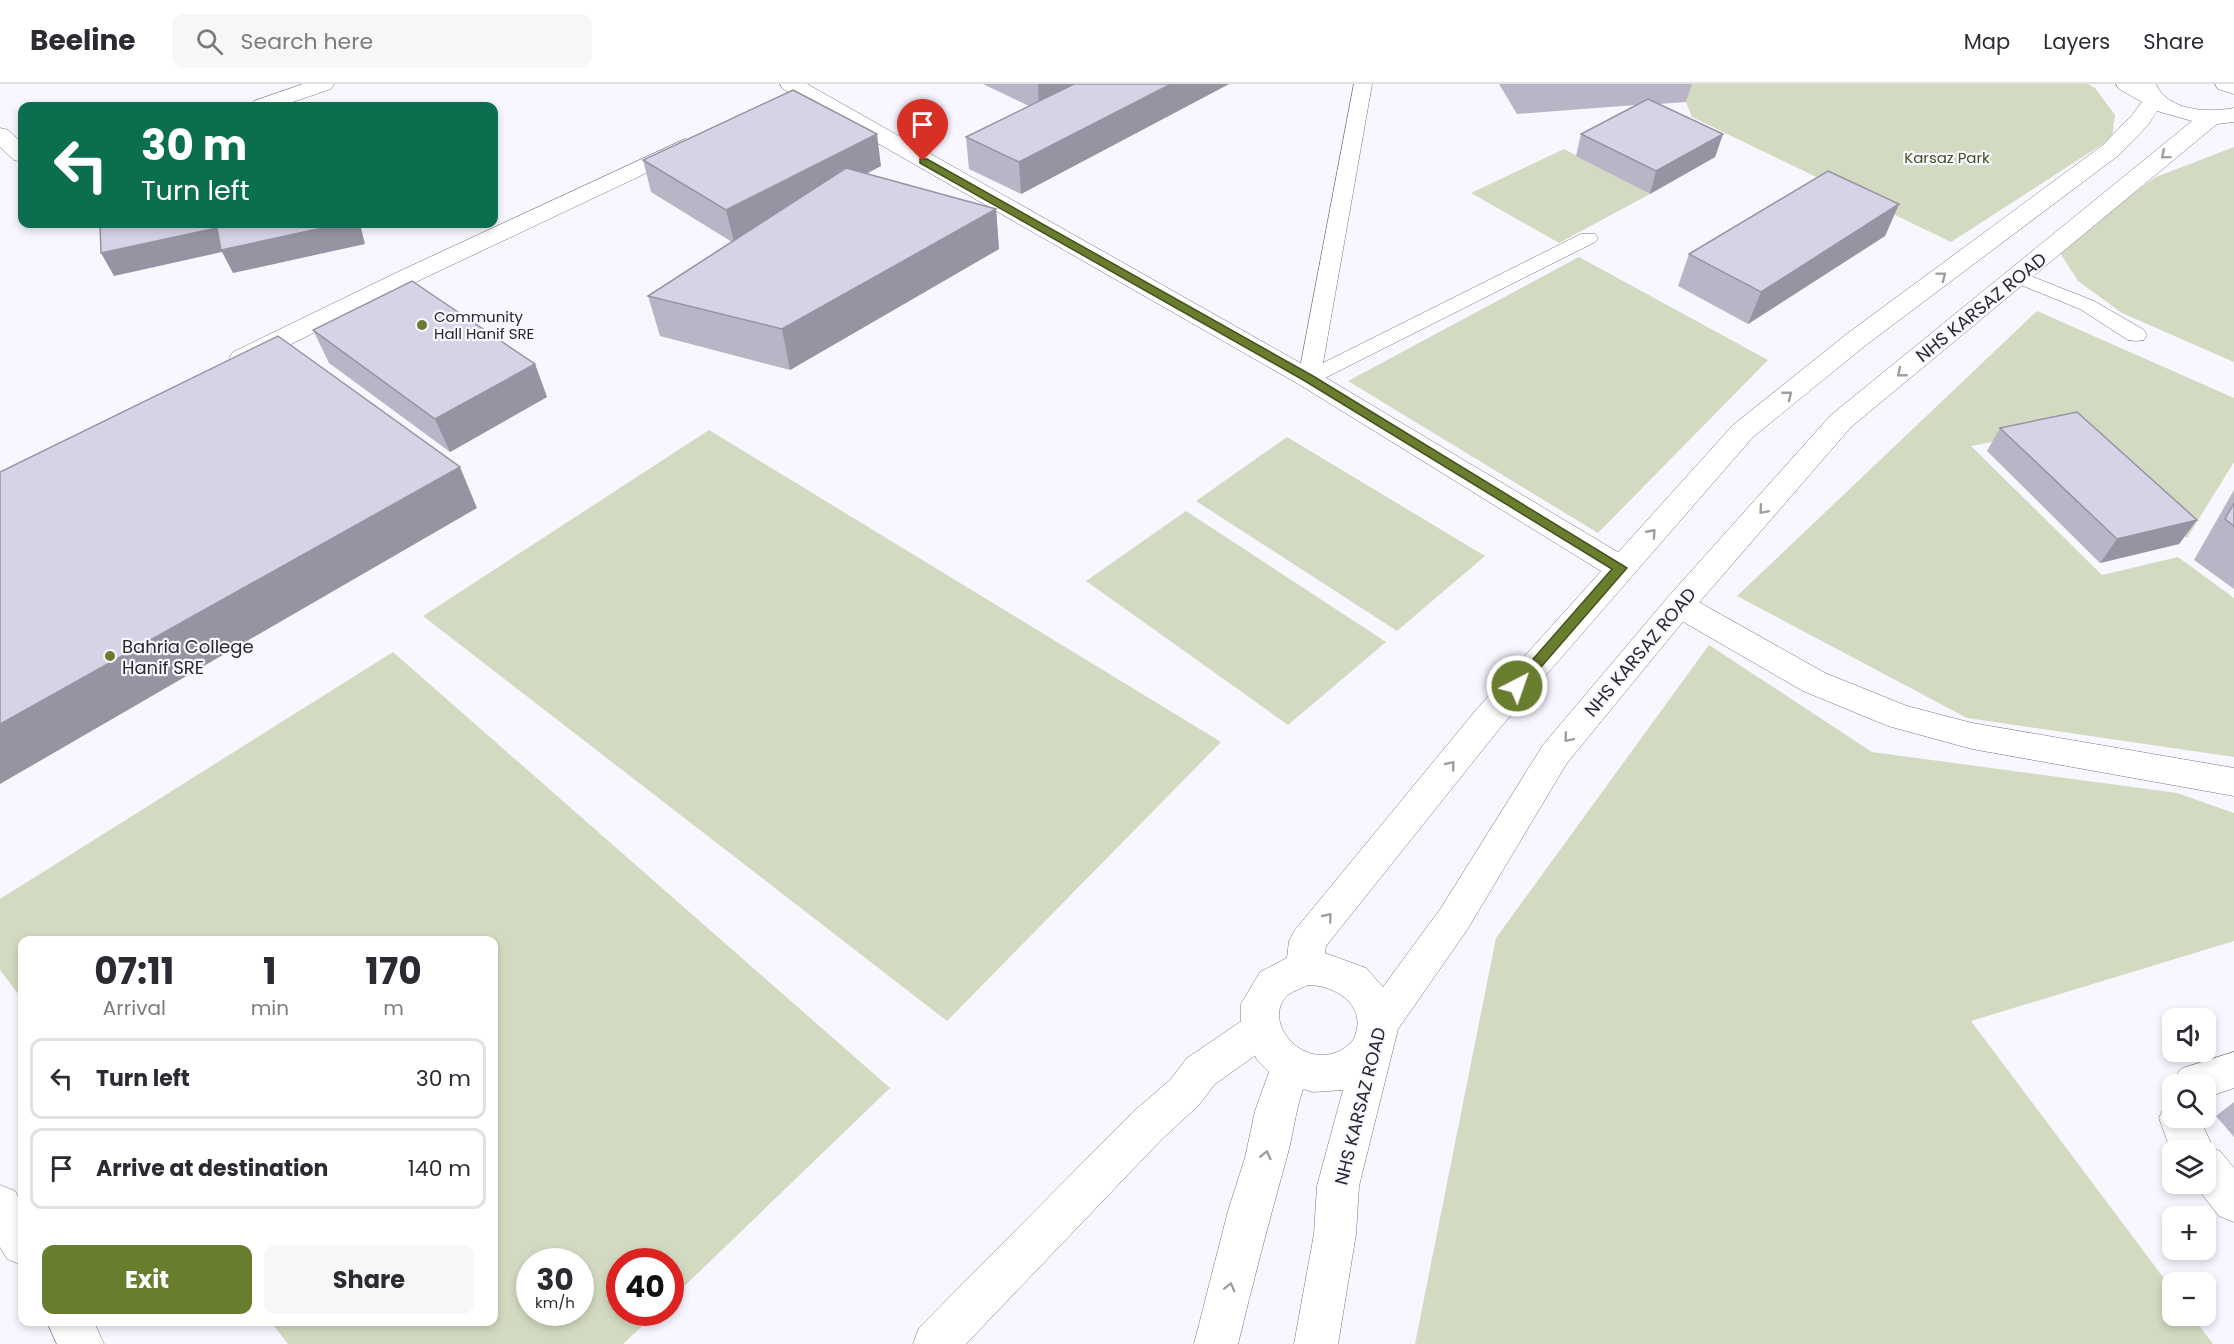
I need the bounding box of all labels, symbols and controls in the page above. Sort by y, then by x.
search box [172,14,592,68]
text: Beeline [30,21,136,60]
icon: search [193,25,226,58]
text: Search here [241,26,373,57]
text: Map [1964,27,2010,56]
text: Layers [2043,27,2110,56]
text: Share [2143,27,2204,56]
pin [897,99,948,161]
icon: arrive [906,108,939,141]
text: 30 m [141,116,247,175]
icon: left [42,126,120,204]
park label: Karsaz Park [1904,147,1990,168]
one-way arrow [2161,148,2172,159]
text: Turn left [141,172,250,209]
street label: NHS KARSAZ ROAD [1910,246,2052,368]
one-way arrow [1936,272,1947,283]
place label: Community Hall Hanif SRE [434,306,534,344]
marker: Community Hall Hanif SRE [415,318,429,332]
one-way arrow [1896,365,1907,376]
one-way arrow [1781,391,1792,402]
one-way arrow [1759,503,1770,513]
one-way arrow [1645,529,1656,540]
street label: NHS KARSAZ ROAD [1579,582,1701,722]
place label: Bahria College Hanif SRE [122,634,254,680]
marker: Bahria College Hanif SRE [103,649,117,663]
position arrow [1485,654,1549,718]
one-way arrow [1564,731,1575,742]
one-way arrow [1443,761,1454,772]
one-way arrow [1321,912,1332,923]
text: 07:11 [94,946,174,997]
text: 1 [263,946,277,997]
text: 170 [365,946,422,997]
text: Arrival [103,994,166,1022]
text: min [251,994,289,1022]
text: m [383,994,404,1022]
map controls [2162,1008,2216,1326]
button: sound [2162,1008,2216,1062]
street label: NHS KARSAZ ROAD [1328,1025,1392,1187]
icon: left [45,1062,78,1095]
text: Turn left [96,1063,190,1094]
text: 30 m [416,1063,471,1094]
button: search [2162,1074,2216,1128]
button: layers [2162,1140,2216,1194]
one-way arrow [1259,1150,1272,1160]
icon: arrive [45,1152,78,1185]
text: Arrive at destination [96,1153,328,1184]
text: 140 m [408,1153,471,1184]
button: + [2162,1206,2216,1260]
button: Exit [42,1245,252,1314]
button: Share [264,1245,474,1314]
speed limit sign: 40 [606,1248,684,1326]
text: 30 [536,1258,574,1301]
button: − [2162,1272,2216,1326]
one-way arrow [1222,1282,1235,1292]
text: km/h [535,1292,575,1313]

